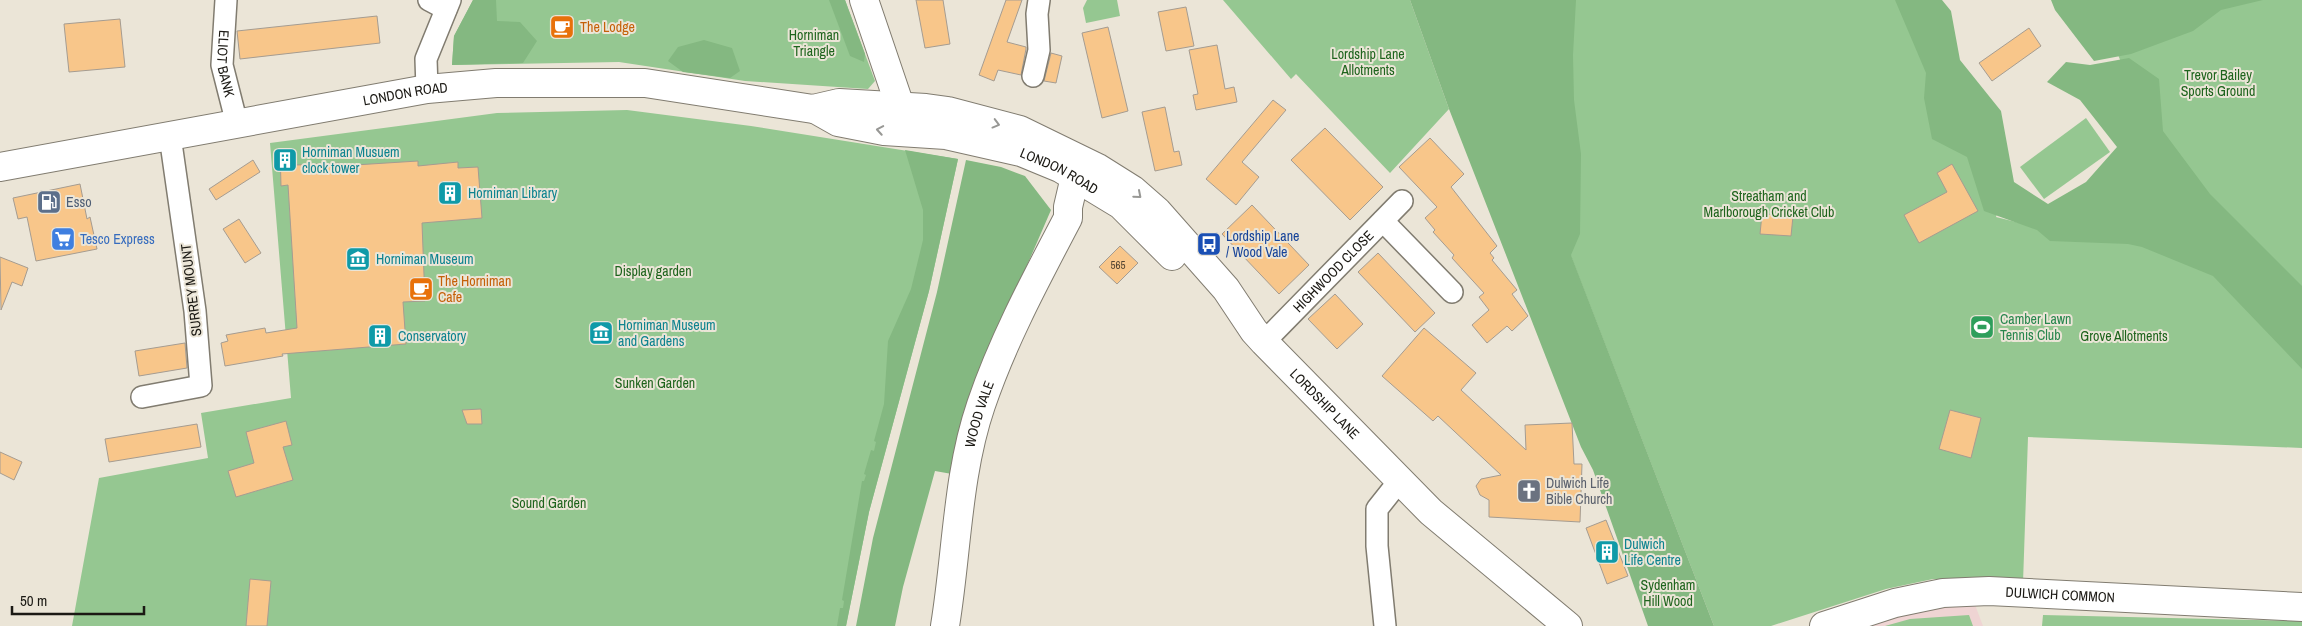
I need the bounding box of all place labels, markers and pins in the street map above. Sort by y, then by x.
cafe icon: The Lodge [549,14,575,40]
place label: The Lodge [580,18,635,36]
place label: Horniman Musuem clock tower [302,143,400,177]
building icon: Horniman Musuem clock tower [272,147,298,173]
building icon: Horniman Library [437,180,463,206]
place label: Horniman Library [468,184,558,202]
fuel station icon: Esso [36,189,62,215]
place label: Esso [66,193,92,211]
supermarket icon: Tesco Express [50,226,76,252]
place label: Lordship Lane / Wood Vale [1226,227,1299,261]
place label: Tesco Express [80,230,155,248]
bus stop icon: Lordship Lane / Wood Vale [1196,231,1222,257]
museum icon: Horniman Museum [345,246,371,272]
place label: Horniman Museum [376,250,474,268]
place label: The Horniman Cafe [438,272,511,306]
cafe icon: The Horniman Cafe [408,276,434,302]
place label: Camber Lawn Tennis Club [2000,310,2071,344]
sports icon: Camber Lawn Tennis Club [1969,314,1995,340]
place label: Horniman Museum and Gardens [618,316,716,350]
museum icon: Horniman Museum and Gardens [588,320,614,346]
building icon: Conservatory [367,323,393,349]
place label: Conservatory [398,327,467,345]
place label: Dulwich Life Bible Church [1546,474,1612,508]
church icon: Dulwich Life Bible Church [1516,478,1542,504]
place label: Dulwich Life Centre [1624,535,1681,569]
building icon: Dulwich Life Centre [1594,539,1620,565]

